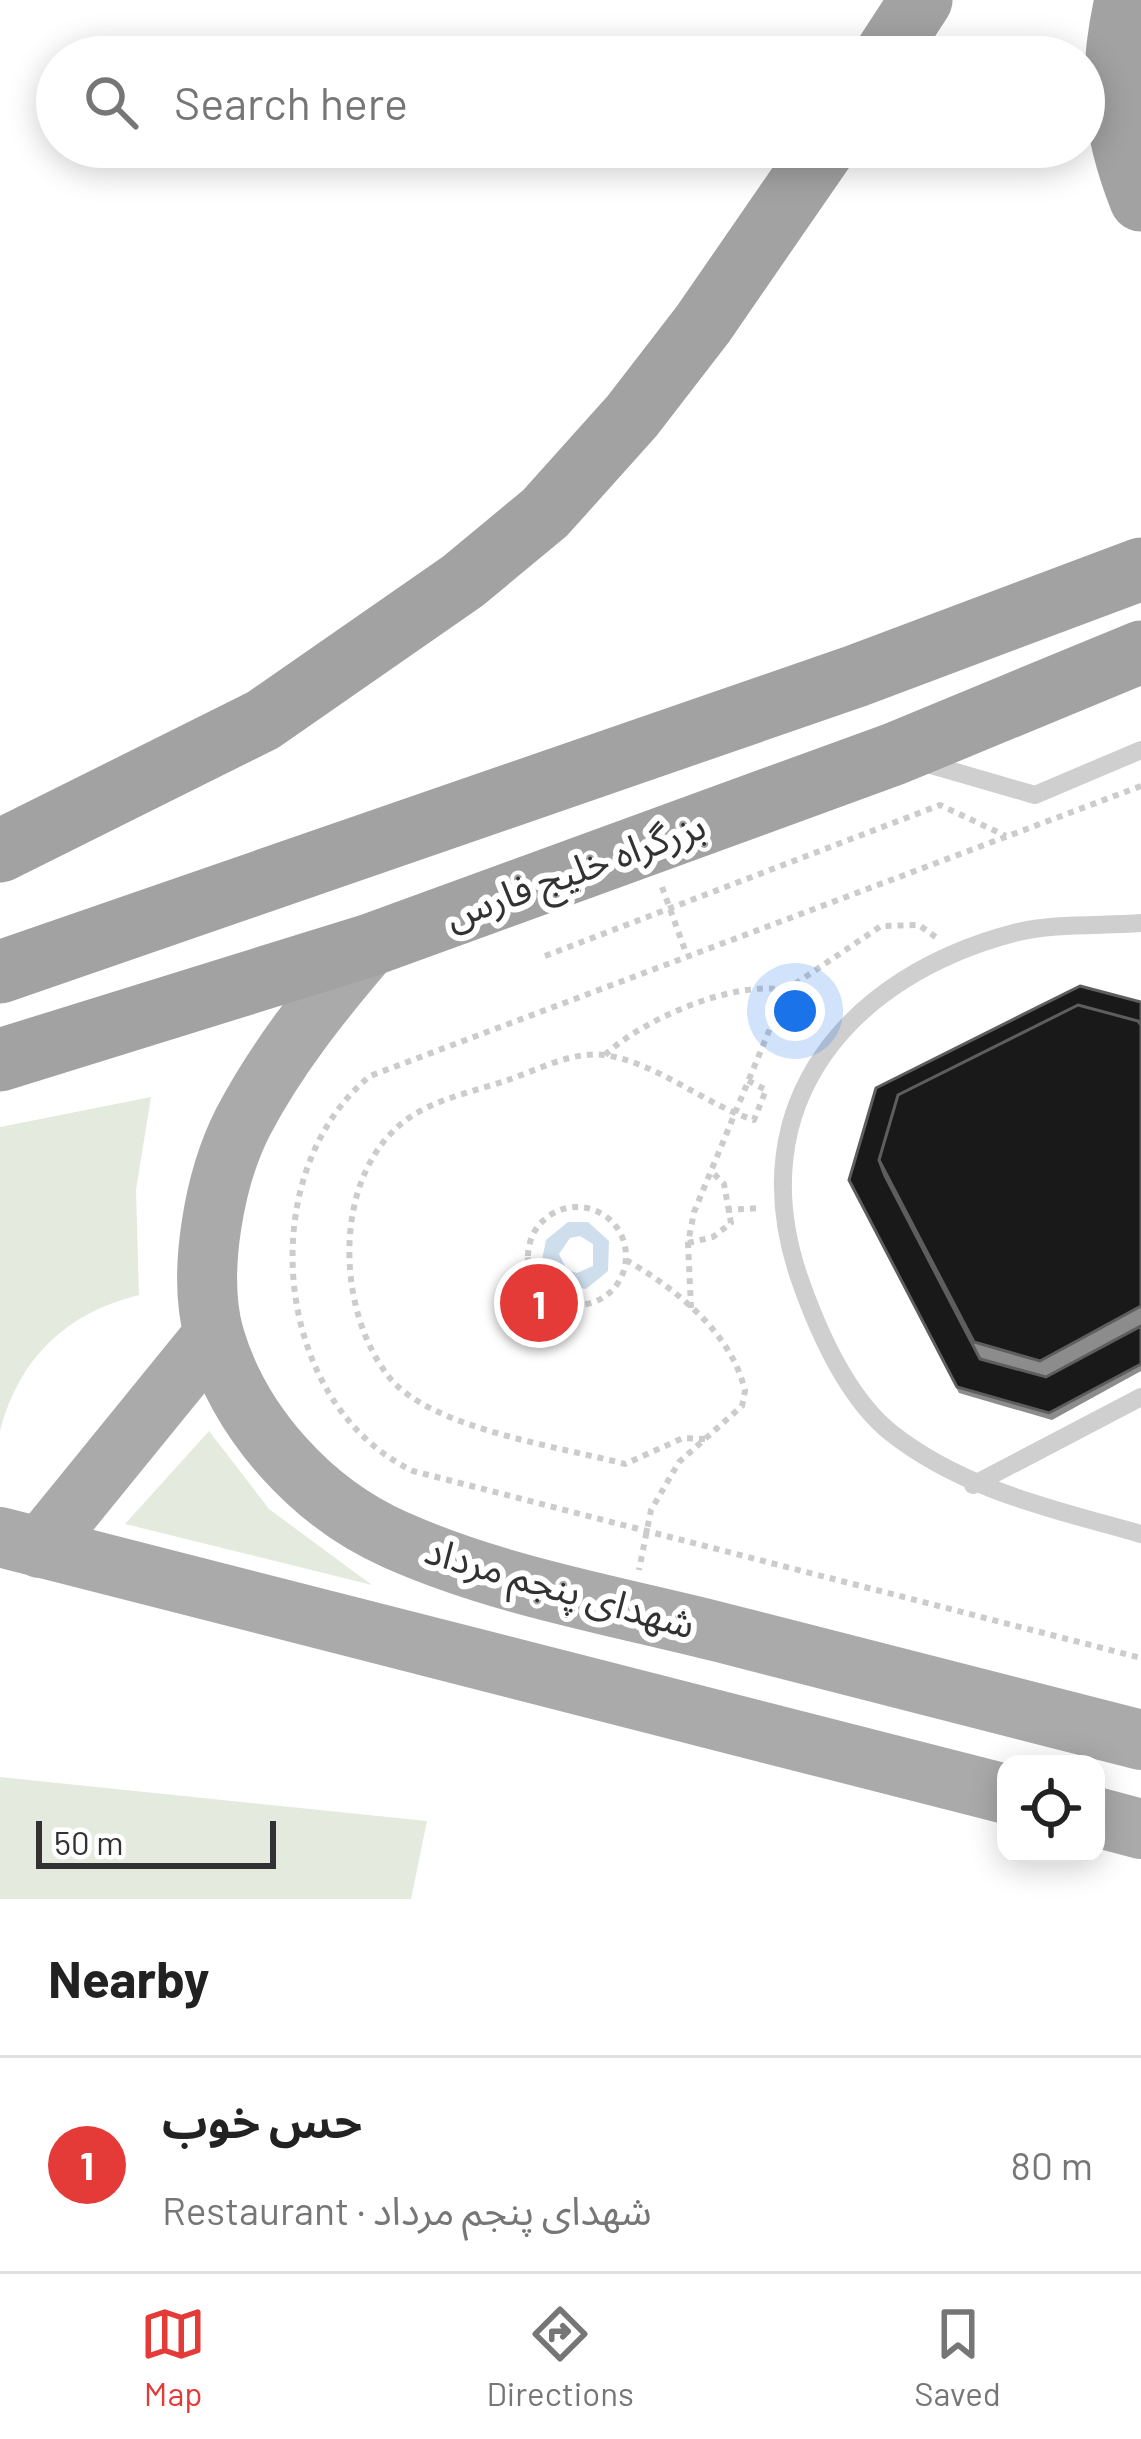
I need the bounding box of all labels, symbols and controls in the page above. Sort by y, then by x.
search box [36,36,1105,168]
icon: search [78,69,144,135]
text: Search here [174,75,408,129]
street label: بزرگراه خلیج فارس [438,800,714,945]
your location [765,981,825,1041]
pin: 1 [500,1258,578,1348]
street label: شهدای پنجم مرداد [418,1525,701,1654]
map controls [997,1755,1105,1863]
button: locate [997,1755,1105,1863]
scale bar [36,1815,276,1868]
text: 50 m [54,1822,124,1862]
text: Nearby [48,1947,209,2008]
text: حس خوب [162,2093,362,2147]
text: 1 [80,2141,94,2188]
text: 80 m [1011,2141,1093,2188]
text: Restaurant · شهدای پنجم مرداد [162,2186,652,2233]
tab: Map [140,2301,206,2413]
tab: Directions [486,2301,634,2413]
tab: Saved [914,2301,1001,2413]

